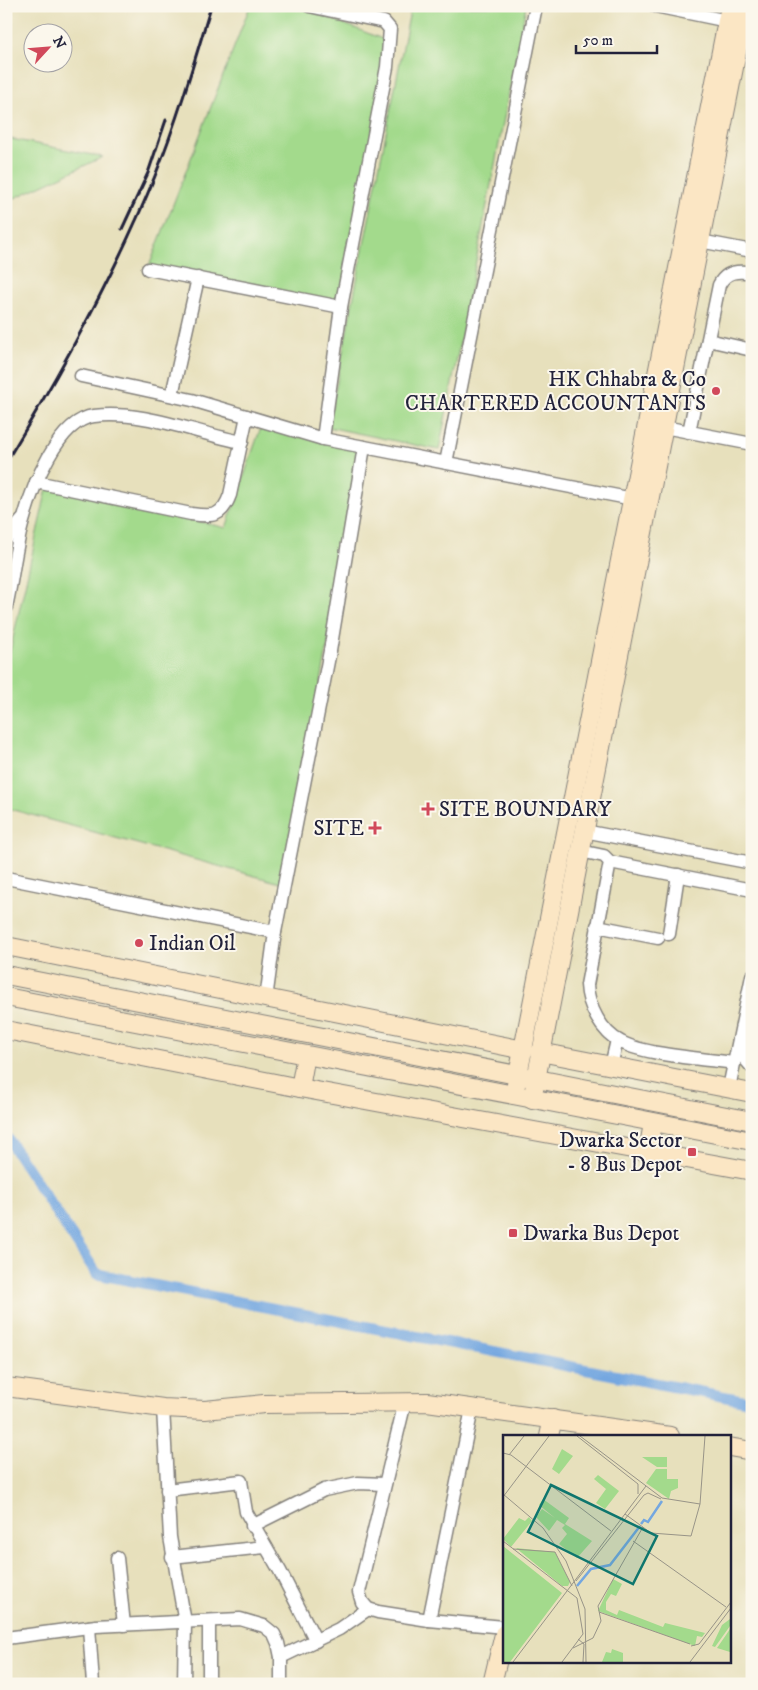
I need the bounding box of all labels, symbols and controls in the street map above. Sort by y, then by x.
north arrow [22,22,72,72]
scale bar [576,22,657,54]
text: 50 m [583,31,613,50]
text: N [48,34,70,52]
place label: HK Chhabra & Co CHARTERED ACCOUNTANTS [405,367,706,417]
marker: HK Chhabra & Co CHARTERED ACCOUNTANTS [710,385,722,397]
place label: SITE BOUNDARY [439,797,612,823]
marker: SITE BOUNDARY [421,802,435,816]
place label: SITE [314,816,364,842]
marker: SITE [368,821,382,835]
place label: Indian Oil [149,931,236,957]
marker: Indian Oil [133,937,145,949]
place label: Dwarka Sector - 8 Bus Depot [559,1128,682,1178]
marker: Dwarka Sector - 8 Bus Depot [686,1146,698,1158]
place label: Dwarka Bus Depot [523,1221,680,1247]
marker: Dwarka Bus Depot [507,1227,519,1239]
inset map [503,1435,730,1662]

